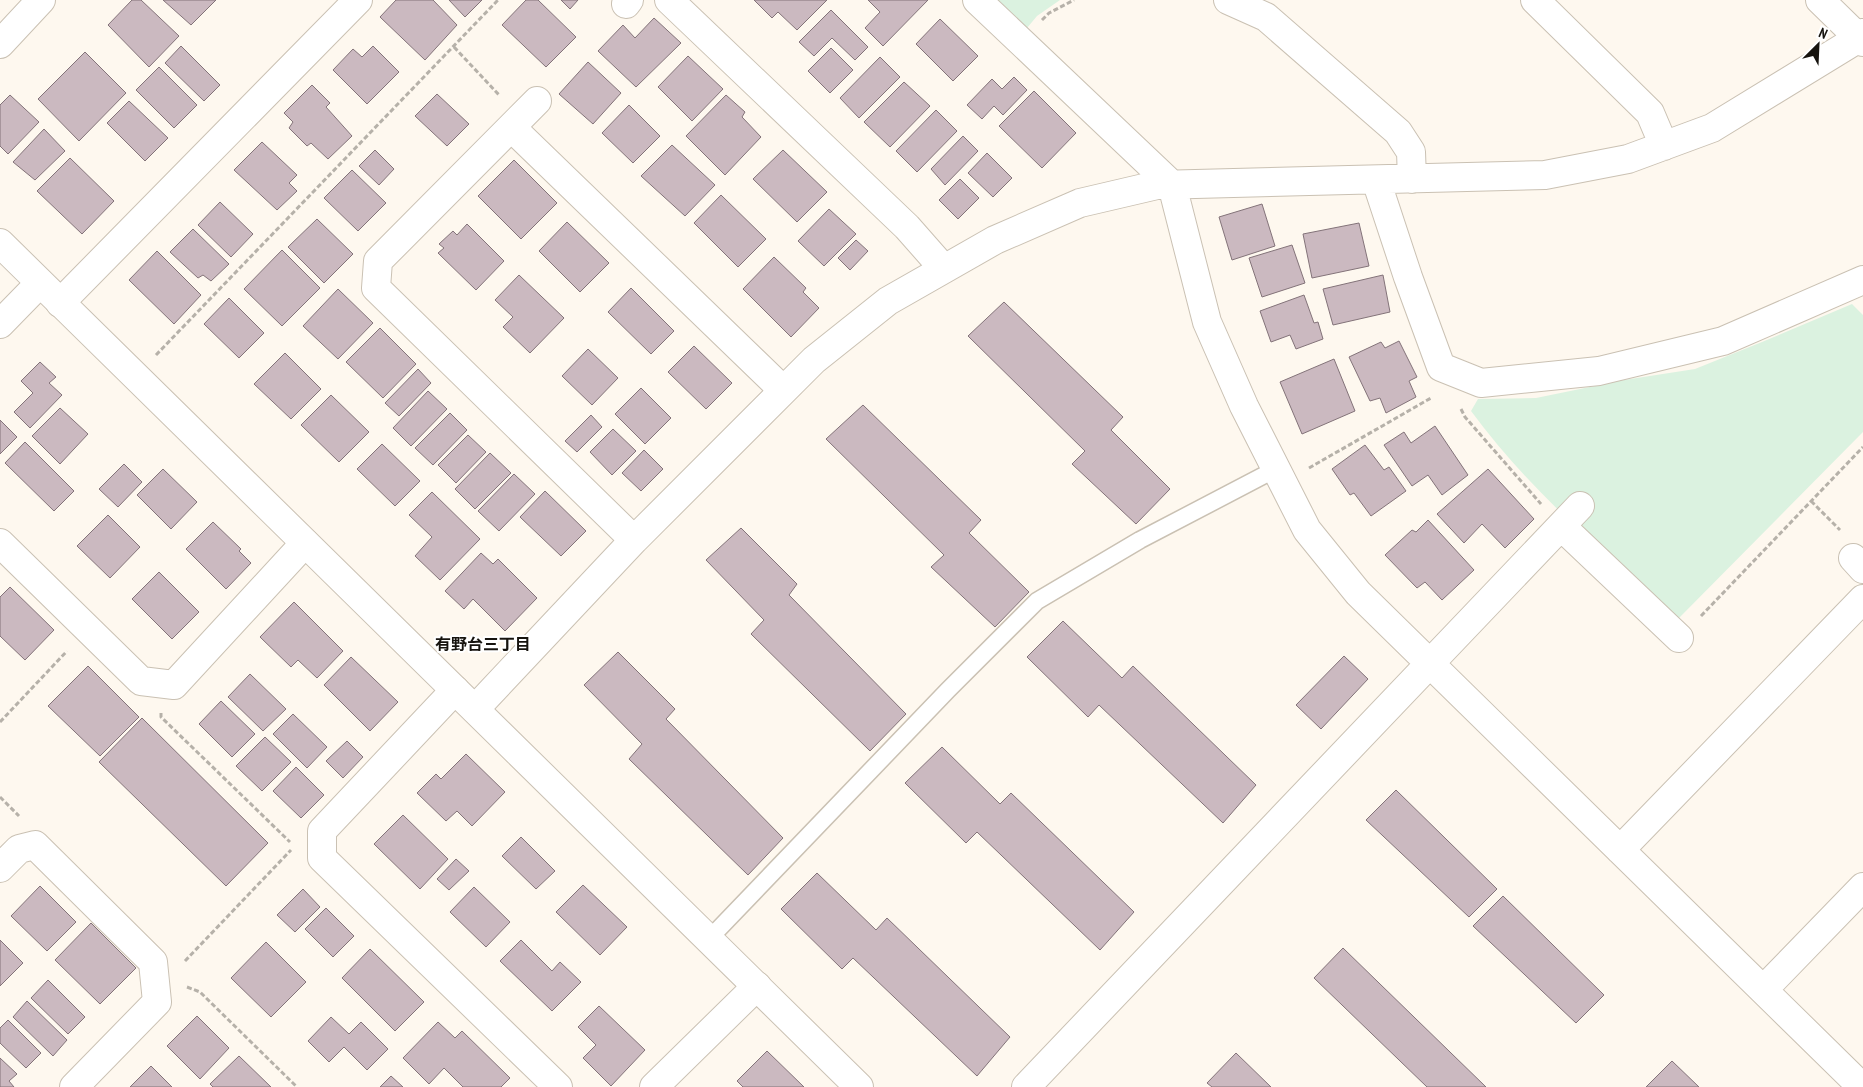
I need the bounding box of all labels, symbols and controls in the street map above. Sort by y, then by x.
north arrow [1793,20,1843,70]
text: N [1816,23,1830,43]
district label: 有野台三丁目 [435,634,531,654]

